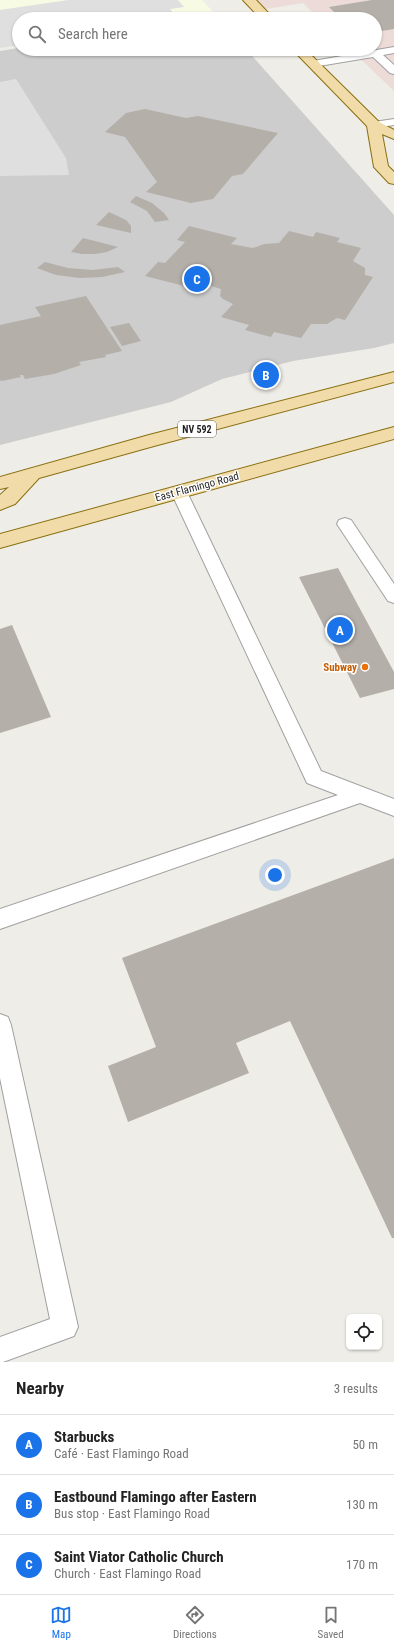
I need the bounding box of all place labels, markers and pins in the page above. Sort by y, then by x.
pin: C [184,264,210,294]
pin: B [253,360,279,390]
pin: A [327,615,353,645]
place label: Subway [323,661,357,674]
marker: Subway [360,662,370,672]

